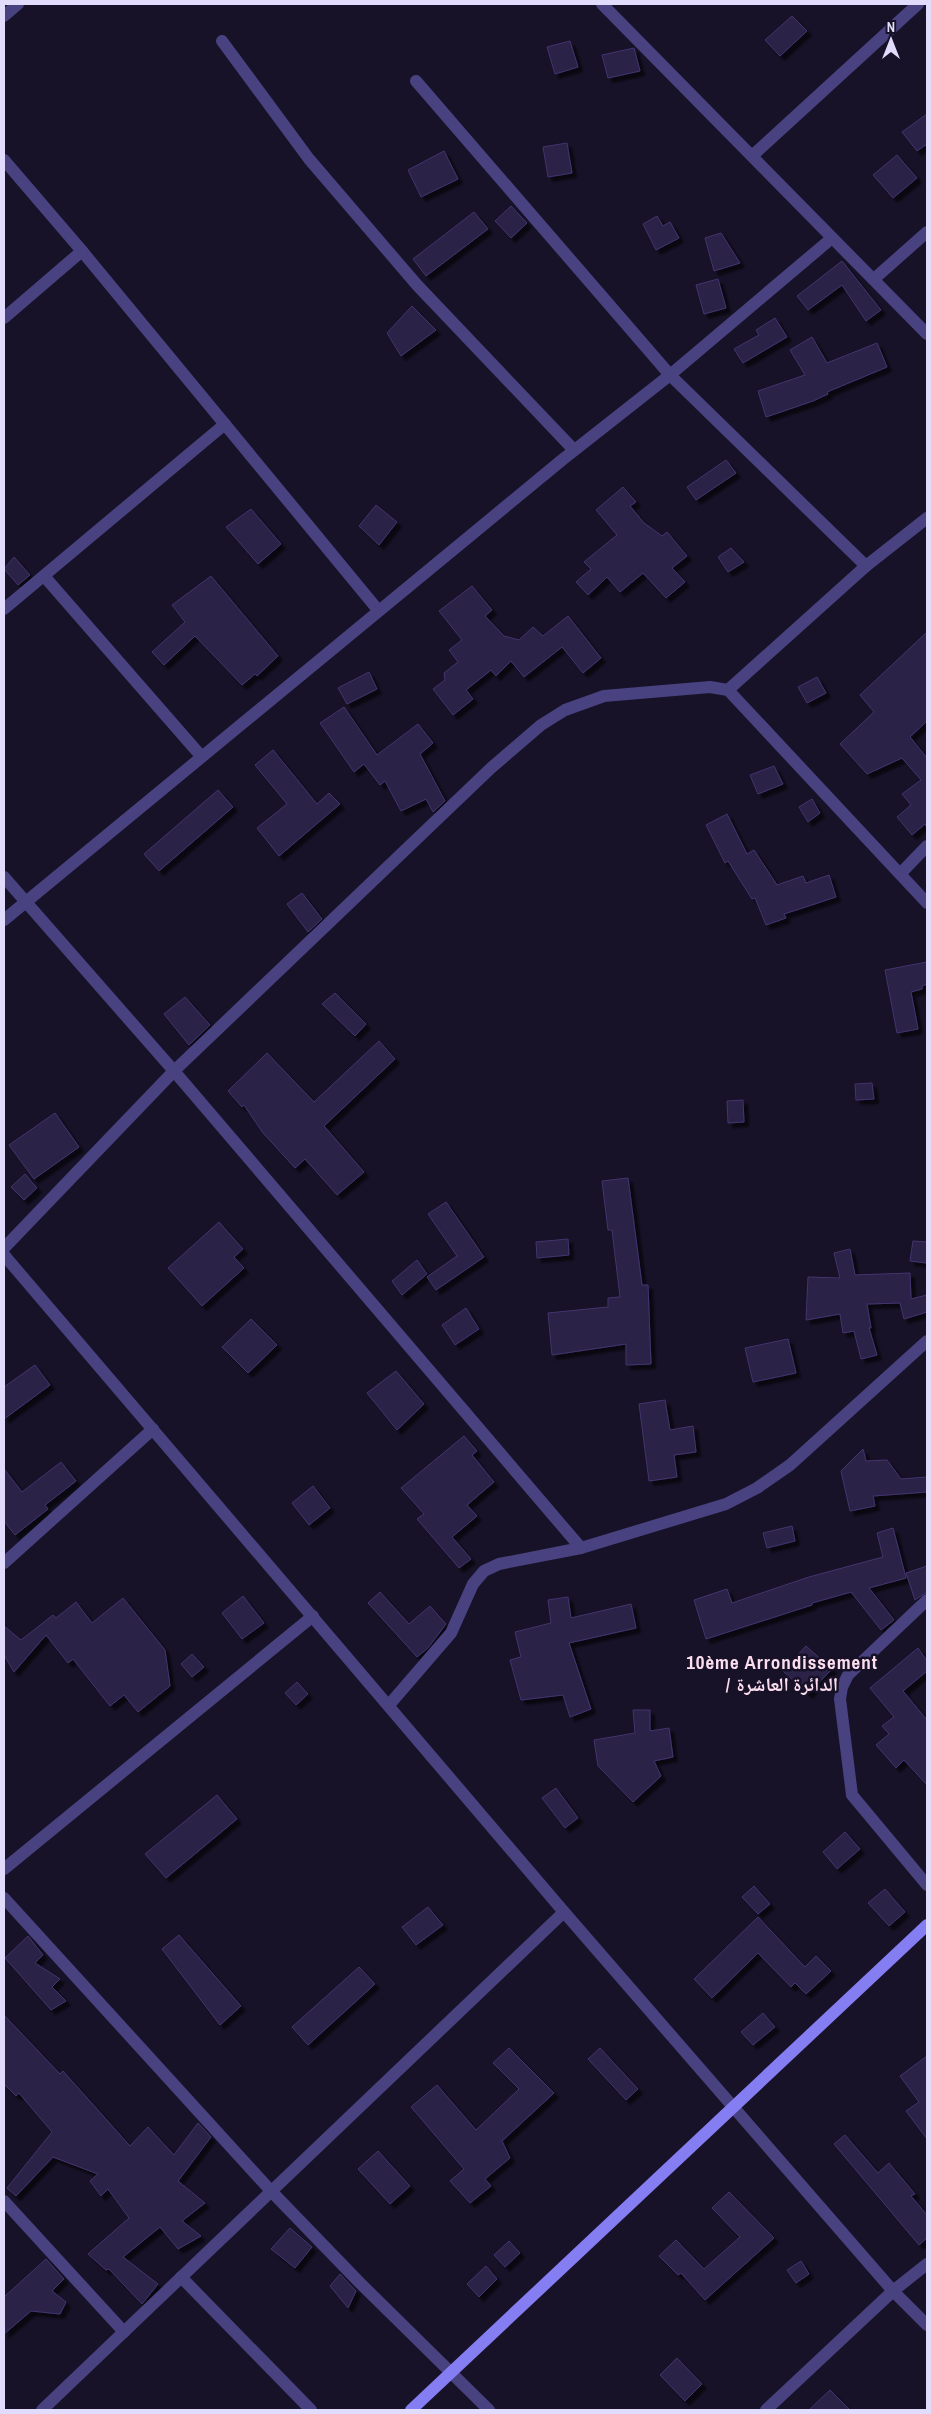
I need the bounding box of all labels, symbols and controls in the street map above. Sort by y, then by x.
north arrow [866,15,916,65]
text: N [887,18,895,36]
district label: 10ème Arrondissement / الدائرة العاشرة [686,1649,878,1697]

